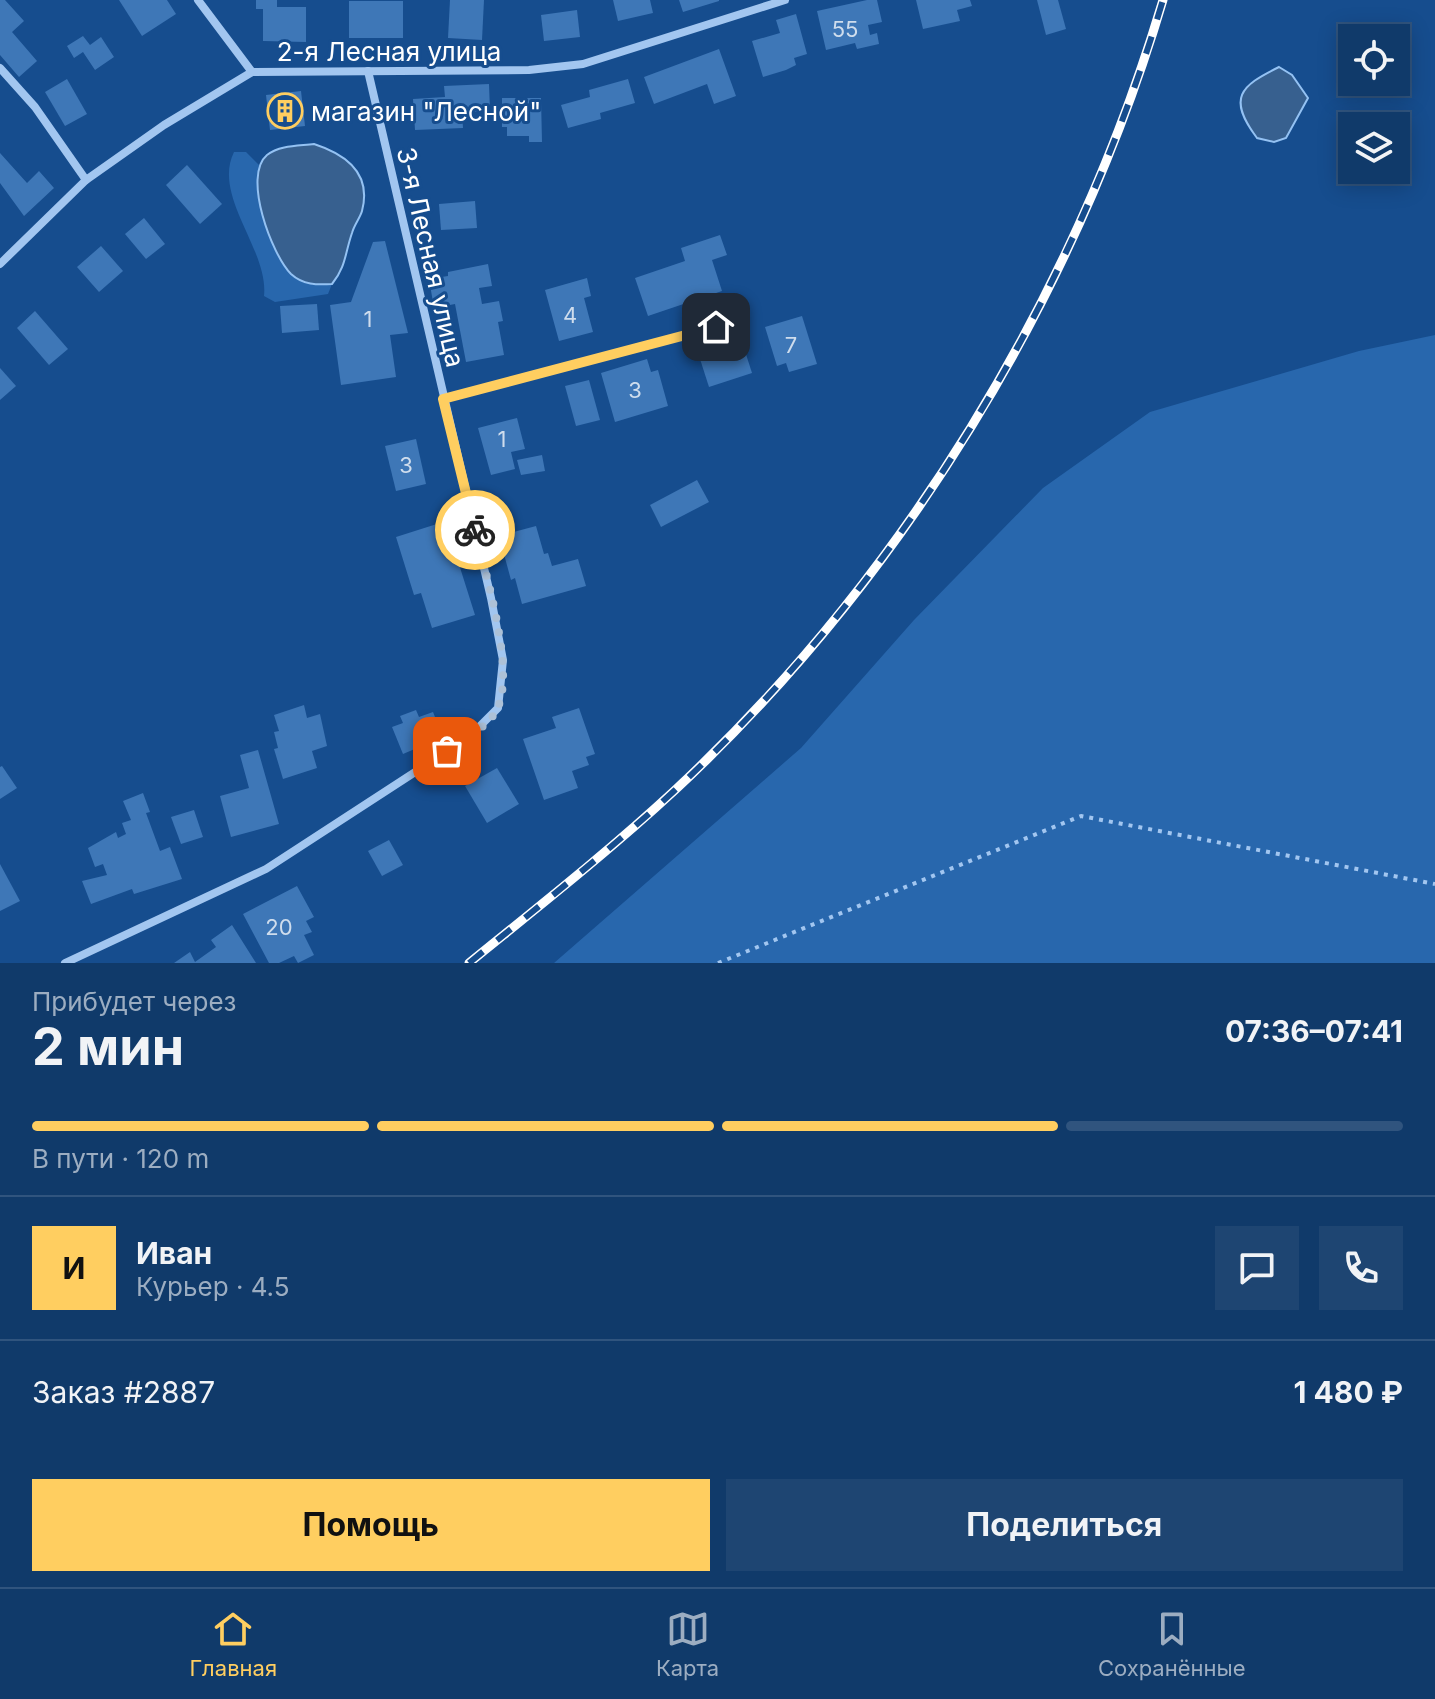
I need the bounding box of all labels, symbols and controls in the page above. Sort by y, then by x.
house number: 55 [832,16,858,42]
map controls [1338,24,1410,184]
button: locate [1338,24,1410,96]
street label: 2-я Лесная улица [277,36,501,67]
building icon: магазин "Лесной" [266,92,304,130]
place label: магазин "Лесной" [311,96,541,127]
button: layers [1338,112,1410,184]
street label: 3-я Лесная улица [391,144,471,370]
pin [682,293,750,361]
house number: 4 [563,302,577,328]
icon: home [694,305,738,349]
house number: 1 [364,306,372,332]
house number: 7 [785,332,797,358]
house number: 3 [628,377,642,403]
house number: 1 [498,426,506,452]
house number: 3 [399,452,413,478]
courier [435,490,515,570]
icon: bike [453,508,497,552]
pin [413,717,481,785]
icon: bag [425,729,469,773]
house number: 20 [265,914,293,940]
text: Прибудет через [32,986,236,1017]
text: 07:36–07:41 [1225,1013,1403,1049]
text: 2 мин [32,1015,184,1078]
text: В пути · 120 m [32,1143,209,1174]
button: chat [1215,1226,1299,1310]
button: phone [1319,1226,1403,1310]
text: Иван [136,1235,212,1271]
text: И [63,1250,85,1286]
text: Курьер · 4.5 [136,1271,290,1302]
text: Заказ #2887 [32,1374,215,1410]
text: 1 480 ₽ [1294,1374,1403,1410]
button: Помощь [32,1479,710,1571]
button: Поделиться [726,1479,1403,1571]
tab: Главная [189,1607,277,1681]
tab: Карта [656,1607,719,1681]
tab: Сохранённые [1098,1607,1246,1681]

